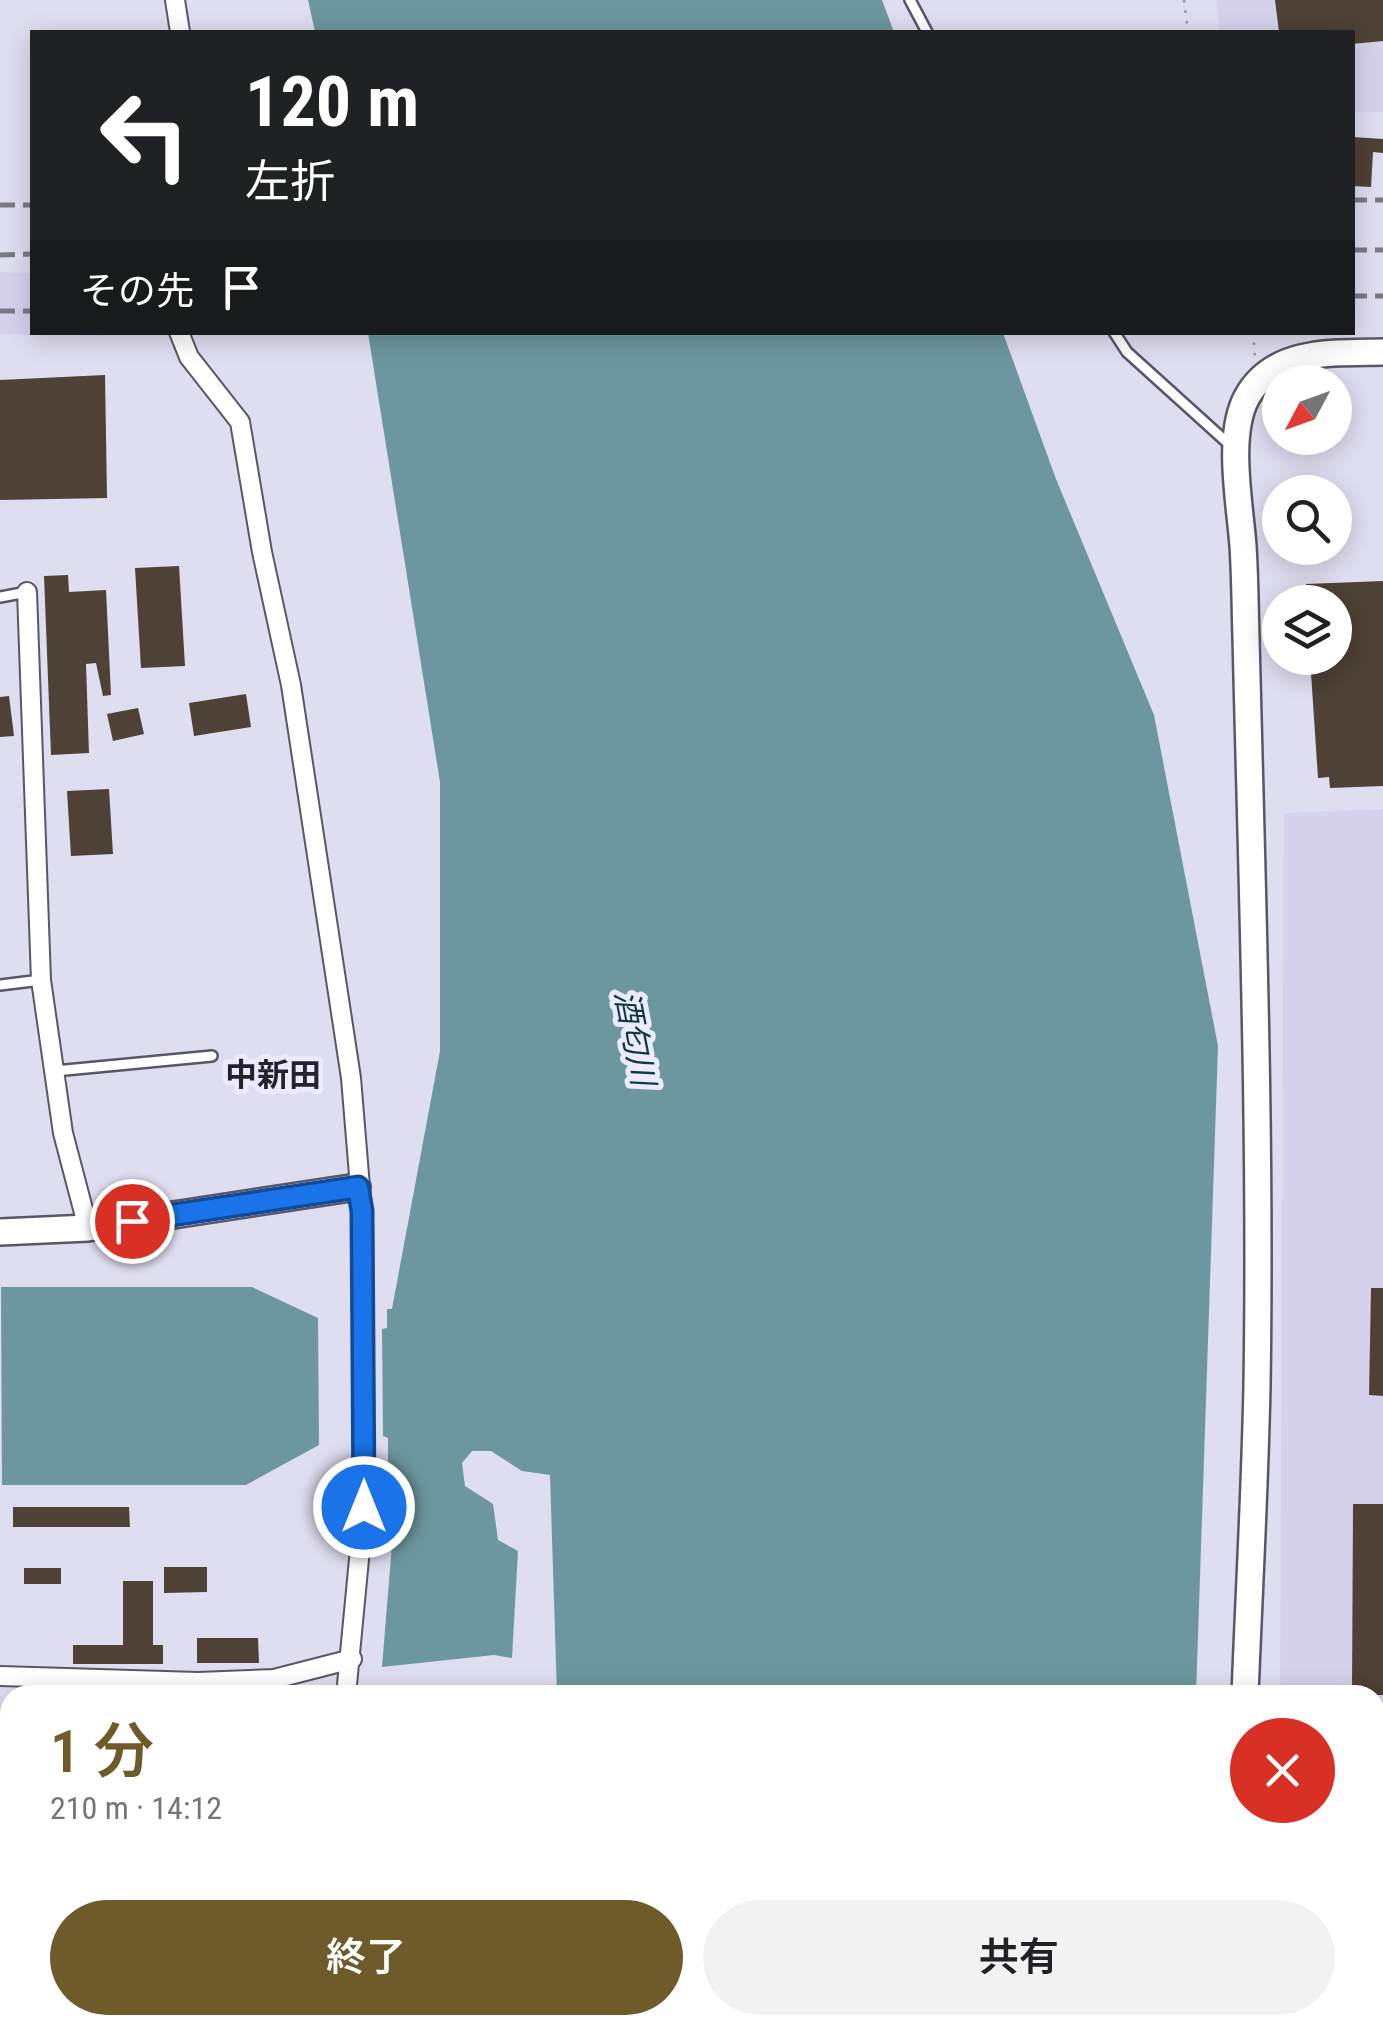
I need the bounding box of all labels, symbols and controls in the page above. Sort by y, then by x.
text: 120 m [245,61,419,143]
icon: left [80,70,210,200]
text: 左折 [245,155,335,208]
icon: arrive [214,260,269,315]
text: その先 [80,269,194,313]
north arrow [1262,365,1352,455]
map controls [1262,365,1352,675]
button: search [1262,475,1352,565]
button: layers [1262,585,1352,675]
water label: 酒匂川 [607,987,663,1092]
district label: 中新田 [225,1056,321,1094]
pin [90,1179,175,1264]
icon: arrive [105,1194,160,1249]
position arrow [312,1455,416,1559]
text: 1 分 [50,1716,154,1787]
button: close [1230,1718,1335,1823]
text: 210 m · 14:12 [50,1789,222,1827]
button: 終了 [50,1900,683,2015]
button: 共有 [703,1900,1335,2015]

